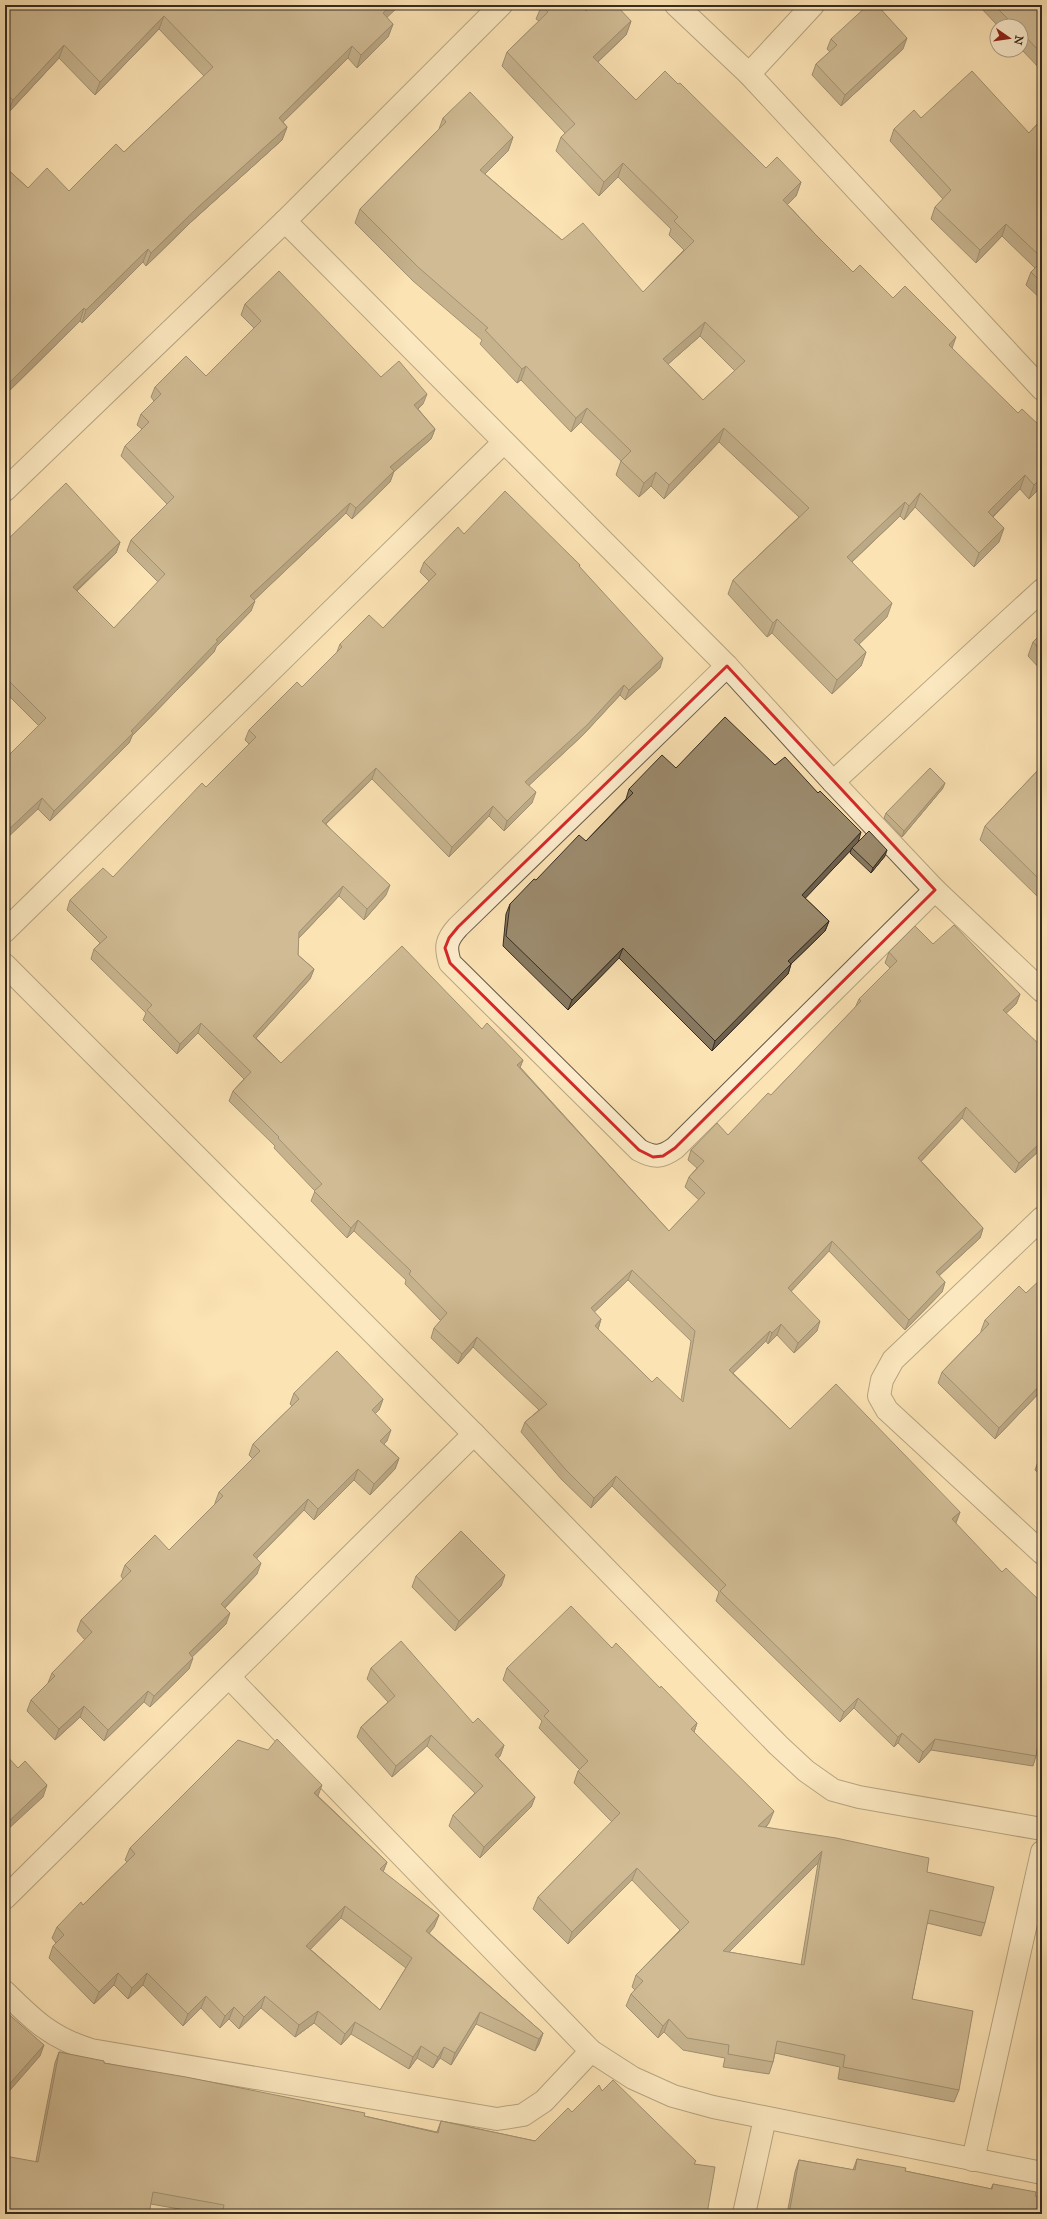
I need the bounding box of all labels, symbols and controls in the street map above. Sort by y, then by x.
north arrow [989,18,1029,58]
text: N [1011,34,1026,47]

